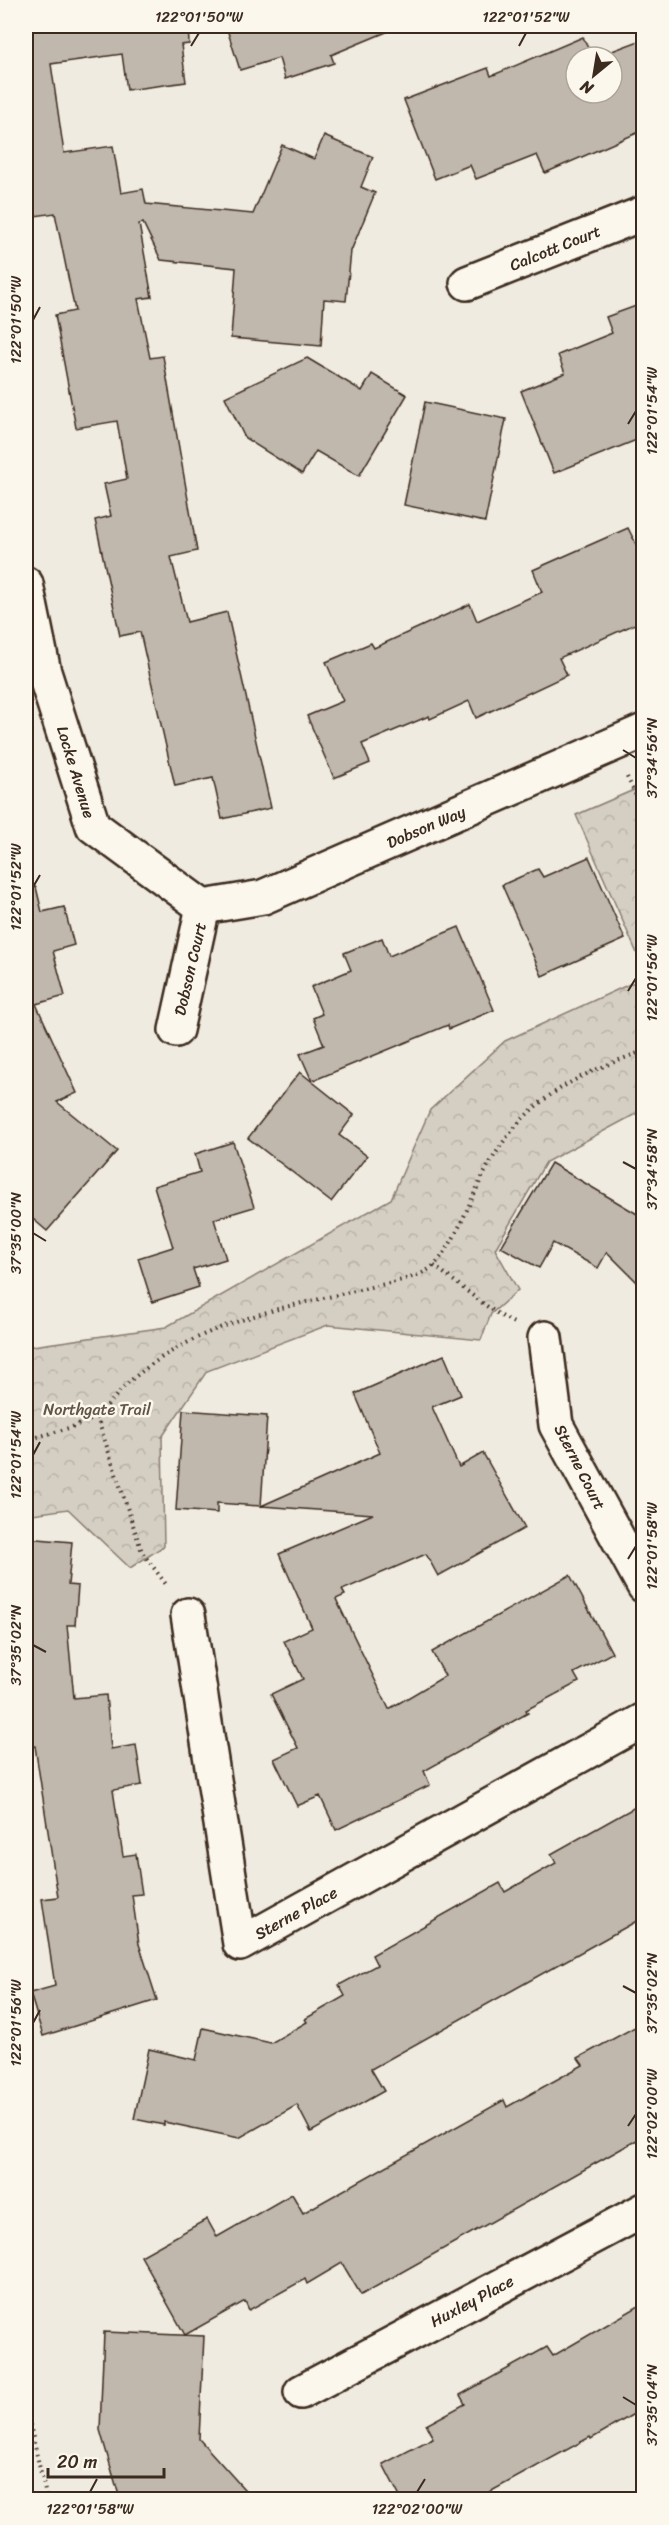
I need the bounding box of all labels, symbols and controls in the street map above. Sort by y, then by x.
text: 122°01'50"W [155,4,243,30]
text: 122°01'52"W [482,4,570,30]
north arrow [564,45,624,105]
text: N [574,72,600,103]
street label: Calcott Court [505,217,605,279]
text: 122°01'50"W [3,276,29,364]
text: 122°01'54"W [639,367,665,455]
text: 37°34'56"N [639,717,665,798]
street label: Locke Avenue [48,722,104,822]
street label: Dobson Way [382,797,471,857]
text: 122°01'52"W [3,843,29,931]
street label: Dobson Court [165,920,215,1018]
text: 122°01'56"W [639,934,665,1022]
text: 37°34'58"N [639,1128,665,1210]
text: 37°35'00"N [3,1192,29,1274]
park label: Northgate Trail [43,1395,151,1424]
text: 122°01'54"W [3,1411,29,1499]
street label: Sterne Court [546,1419,614,1515]
text: 122°01'58"W [639,1502,665,1590]
text: 37°35'02"N [3,1604,29,1685]
street label: Sterne Place [249,1878,343,1948]
text: 37°35'02"N [639,1952,665,2033]
text: 122°01'56"W [3,1979,29,2067]
text: 122°02'00"W [639,2068,665,2159]
street label: Huxley Place [425,2267,519,2335]
text: 37°35'04"N [639,2364,665,2446]
scale bar [48,2441,164,2479]
text: 20 m [57,2446,97,2478]
text: 122°01'58"W [46,2496,134,2522]
text: 122°02'00"W [372,2496,463,2522]

